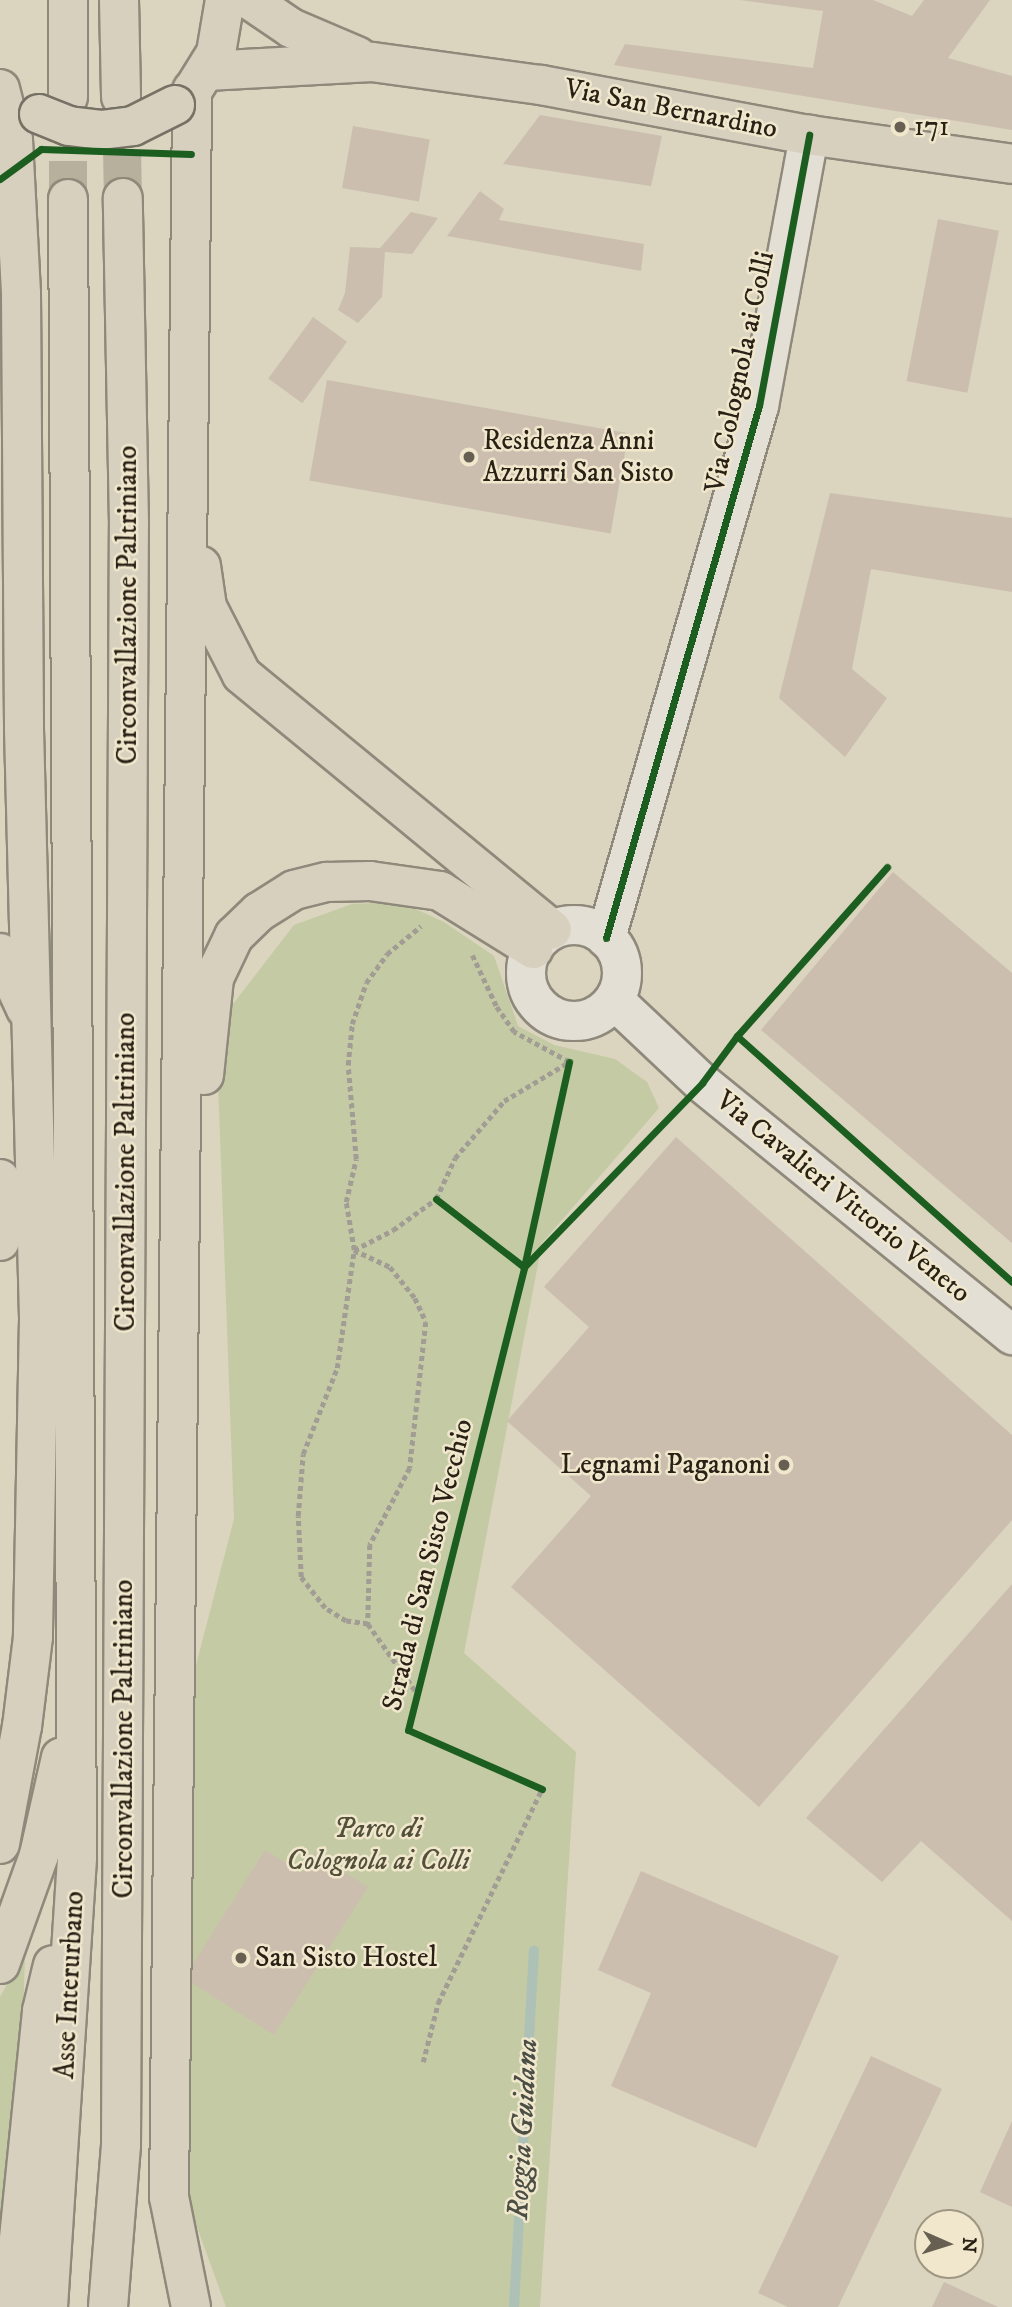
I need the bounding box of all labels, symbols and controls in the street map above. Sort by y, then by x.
street label: Via San Bernardino [562,72,780,146]
place label: 171 [914,110,949,144]
marker: 171 [892,119,908,135]
street label: Via Colognola ai Colli [698,248,782,496]
place label: Residenza Anni Azzurri San Sisto [483,424,674,490]
street label: Circonvallazione Paltriniano [111,445,145,765]
marker: Residenza Anni Azzurri San Sisto [461,449,477,465]
street label: Circonvallazione Paltriniano [109,1012,143,1332]
street label: Via Cavalieri Vittorio Veneto [709,1084,977,1310]
street label: Strada di San Sisto Vecchio [375,1416,481,1714]
place label: Legnami Paganoni [560,1448,770,1482]
marker: Legnami Paganoni [776,1457,792,1473]
street label: Circonvallazione Paltriniano [107,1579,141,1899]
park label: Parco di Colognola ai Colli [286,1812,470,1878]
street label: Asse Interurbano [48,1890,92,2080]
place label: San Sisto Hostel [255,1941,437,1975]
marker: San Sisto Hostel [233,1950,249,1966]
water label: Roggia Guidana [501,2038,547,2220]
north arrow [914,2209,984,2279]
text: N [957,2237,980,2253]

